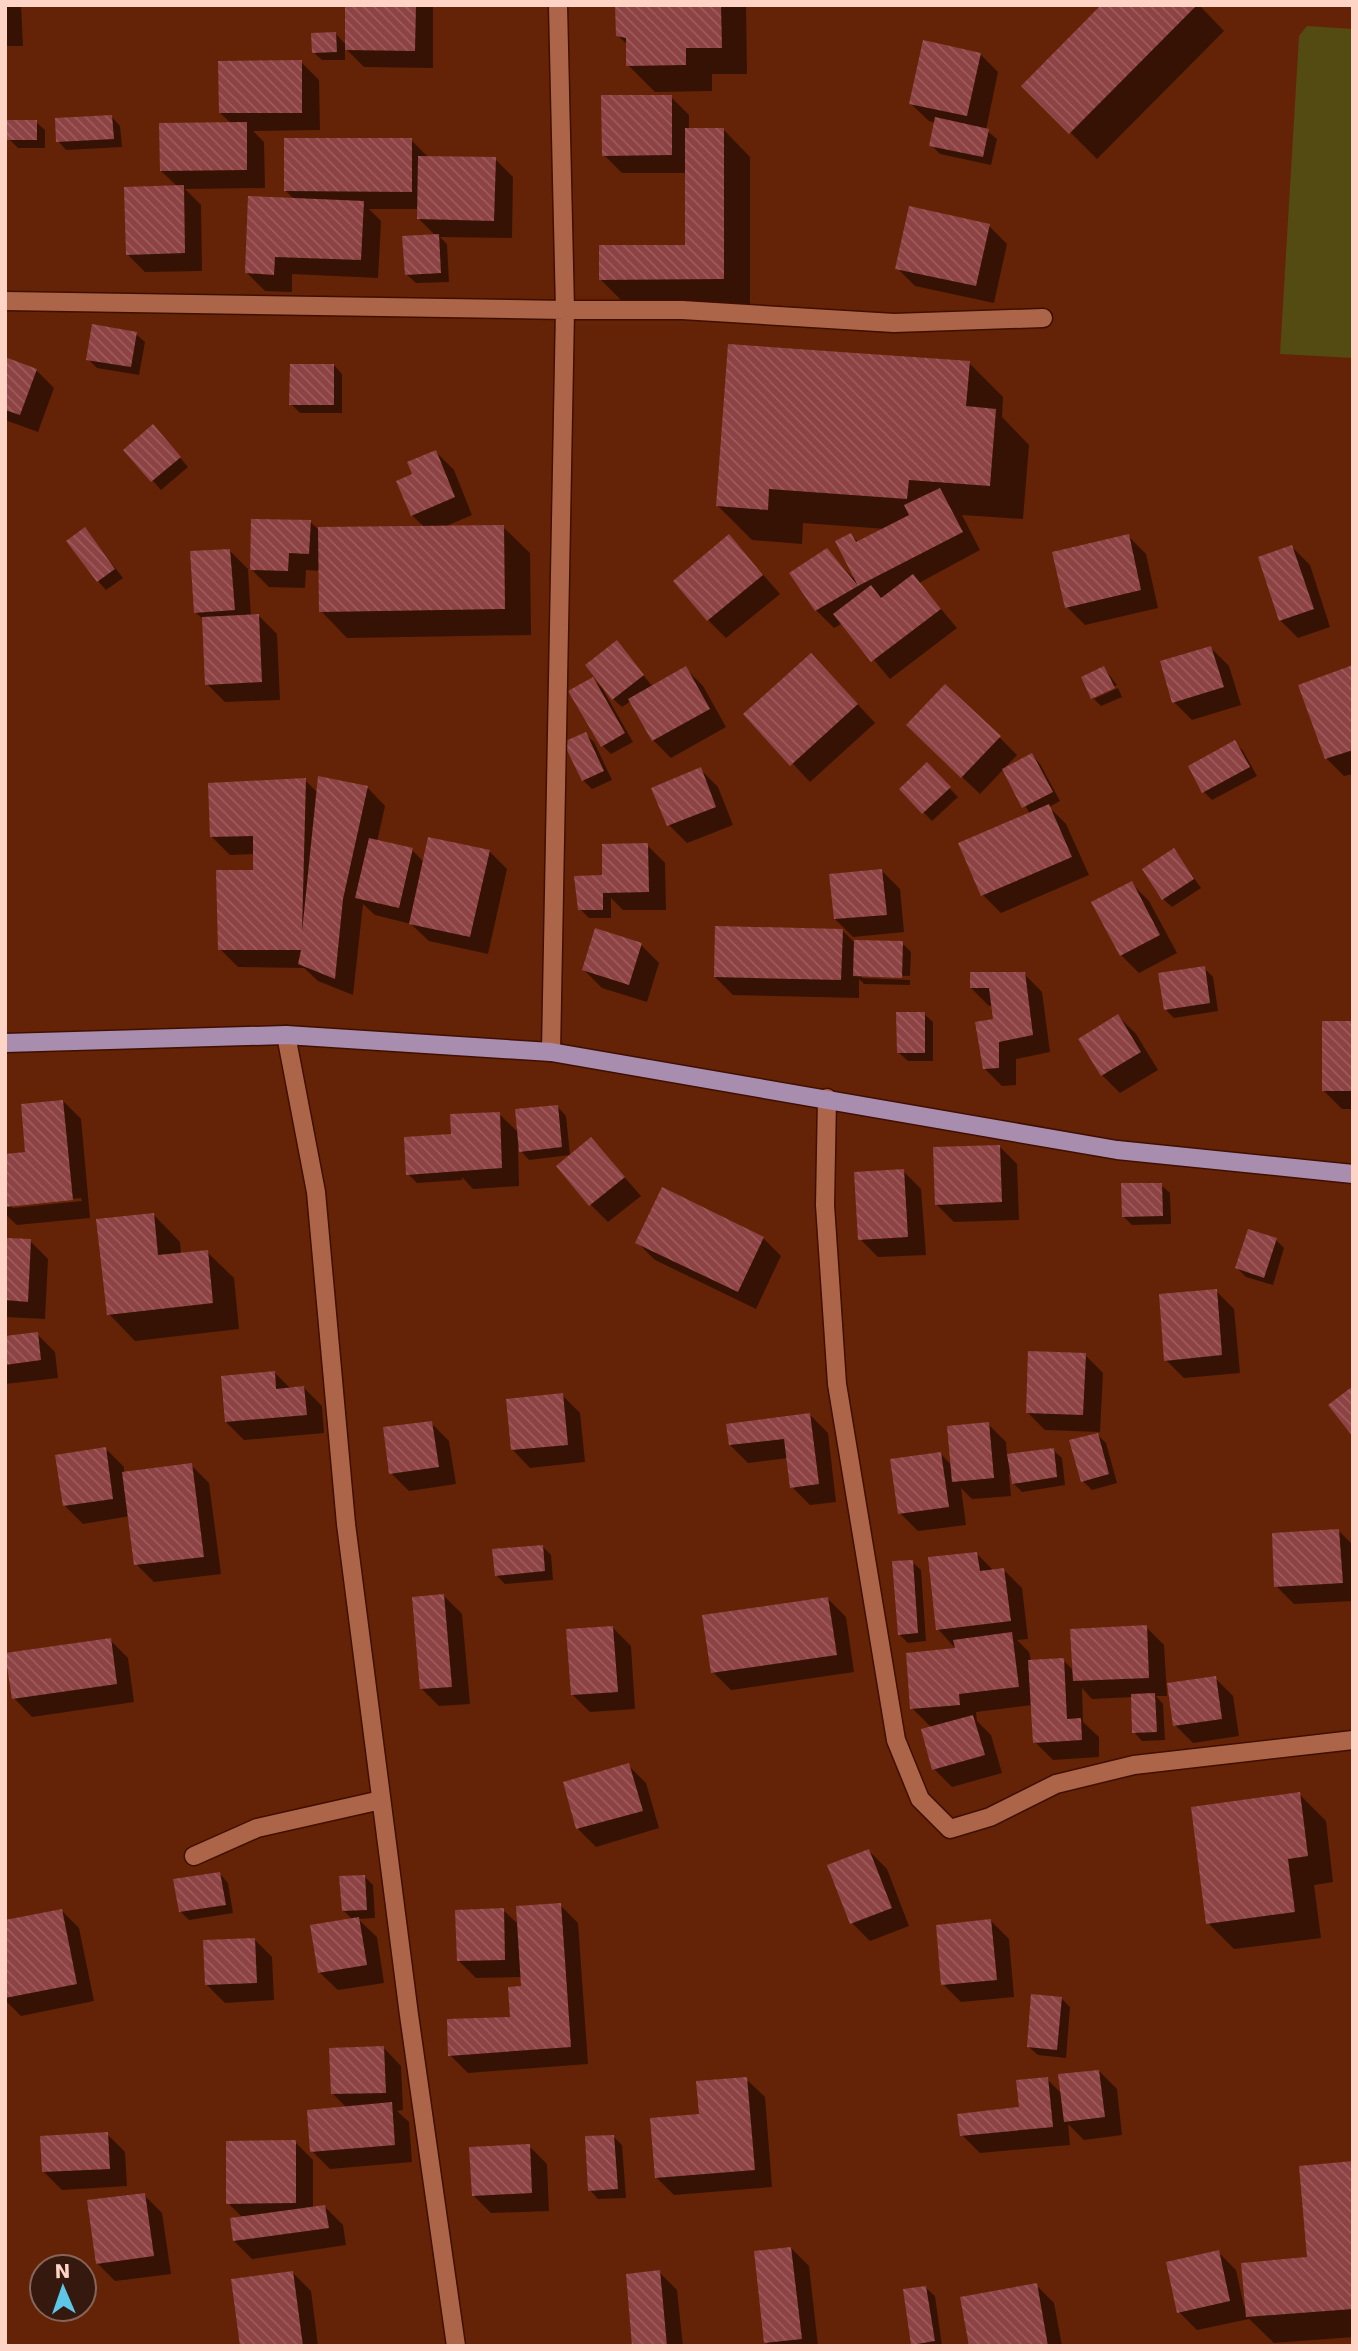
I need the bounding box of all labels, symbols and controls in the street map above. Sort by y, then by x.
north arrow [28,2253,98,2323]
text: N [54,2260,71,2282]

